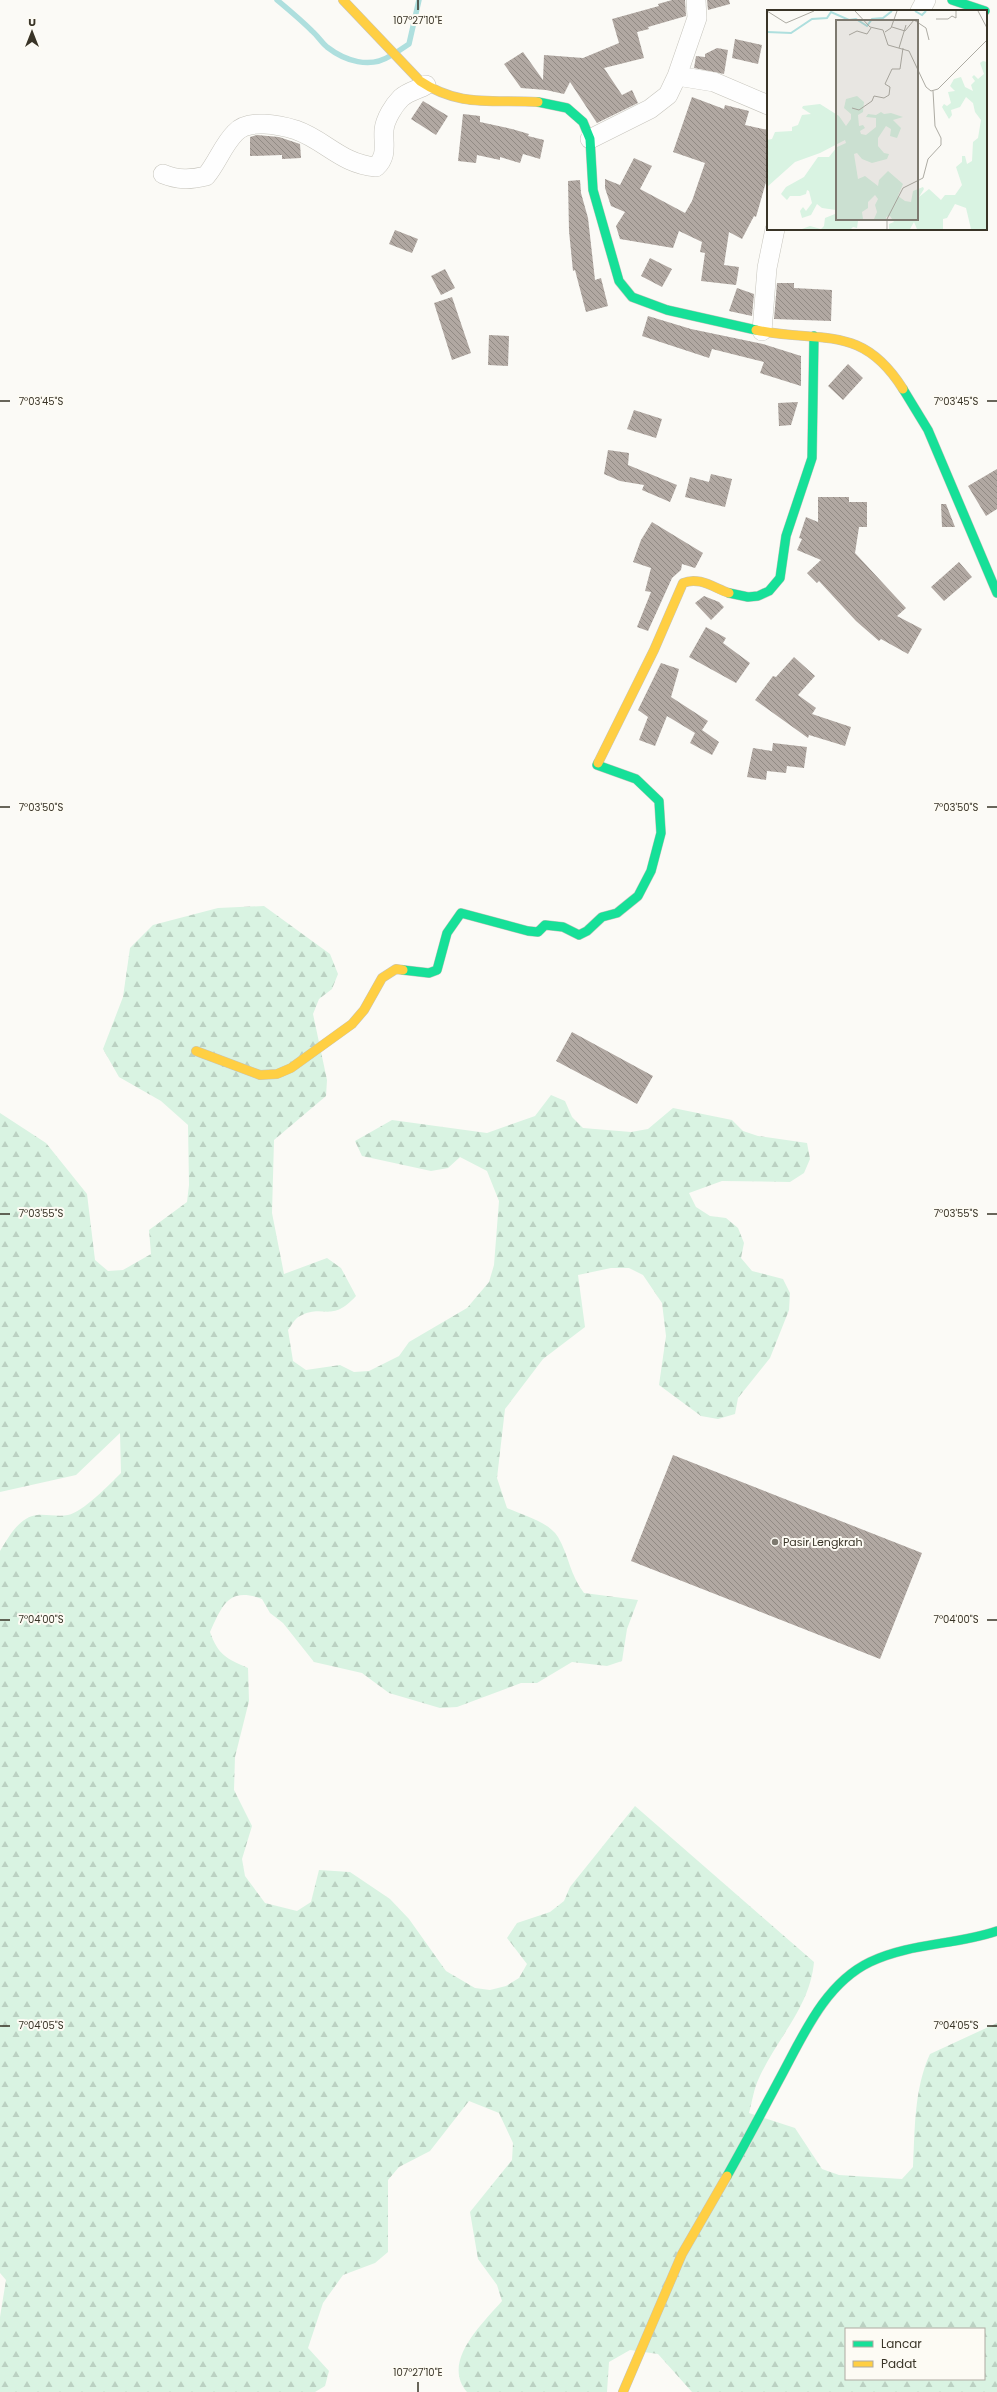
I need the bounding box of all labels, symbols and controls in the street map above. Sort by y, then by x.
inset map [767,10,987,230]
north arrow [12,12,52,52]
text: 107°27'10"E [393,13,443,28]
text: U [28,14,36,30]
text: 7°03'45"S [19,394,63,409]
text: 7°03'45"S [934,394,978,409]
text: 7°03'50"S [19,800,63,815]
text: 7°03'50"S [934,800,978,815]
text: 7°03'55"S [19,1206,63,1221]
text: 7°03'55"S [934,1206,978,1221]
place label: Pasir Lengkrah [783,1534,863,1550]
marker: Pasir Lengkrah [770,1537,780,1547]
text: 7°04'00"S [18,1612,64,1627]
text: 7°04'00"S [933,1612,979,1627]
text: 7°04'05"S [18,2018,64,2033]
text: 7°04'05"S [933,2018,979,2033]
legend [845,2328,985,2380]
text: Lancar [881,2335,922,2352]
text: Padat [881,2355,917,2372]
text: 107°27'10"E [393,2365,443,2380]

